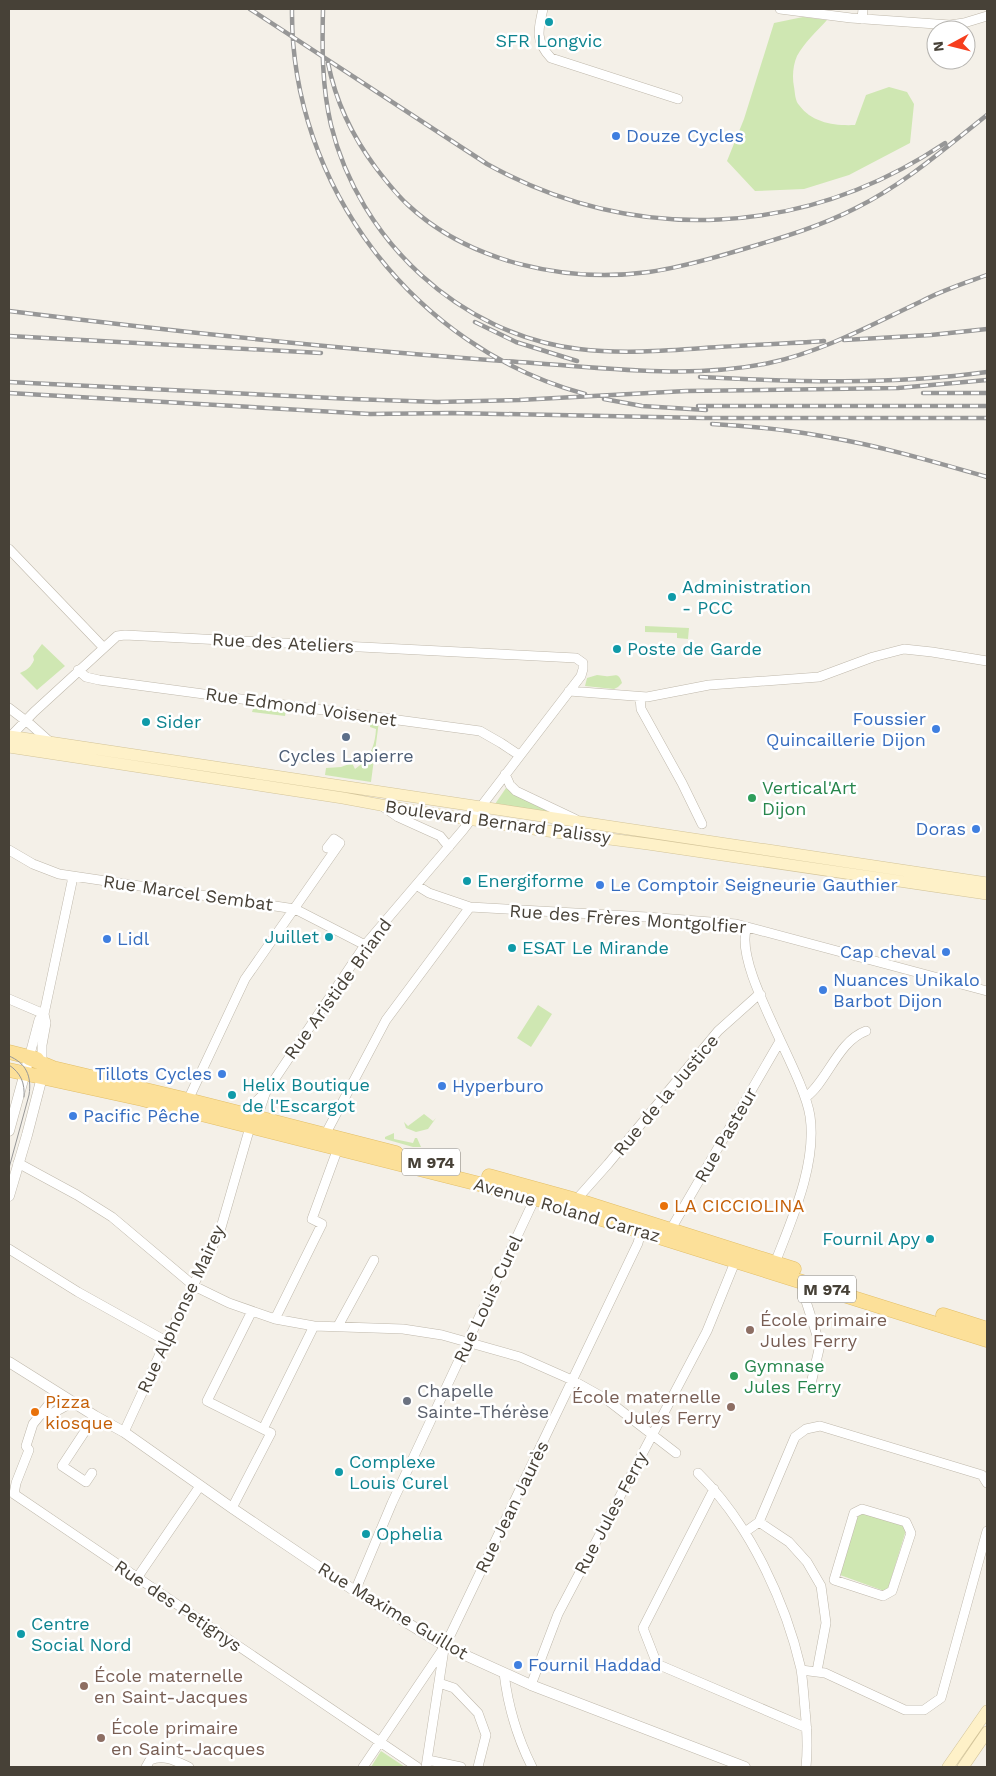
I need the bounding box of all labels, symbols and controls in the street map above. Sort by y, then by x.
marker: SFR Longvic [543,16,555,28]
north arrow [926,20,976,70]
place label: SFR Longvic [496,30,602,51]
text: N [930,40,947,53]
place label: Douze Cycles [626,125,744,146]
marker: Douze Cycles [610,130,622,142]
place label: Administration - PCC [682,576,811,618]
marker: Administration - PCC [666,591,678,603]
street label: Rue des Ateliers [211,628,355,657]
place label: Poste de Garde [627,638,762,659]
marker: Poste de Garde [611,643,623,655]
street label: Rue Edmond Voisenet [204,683,398,730]
place label: Foussier Quincaillerie Dijon [766,708,926,750]
place label: Sider [156,711,201,732]
marker: Sider [140,716,152,728]
marker: Foussier Quincaillerie Dijon [930,723,942,735]
marker: Cycles Lapierre [340,731,352,743]
place label: Cycles Lapierre [278,745,414,766]
place label: Vertical'Art Dijon [762,777,857,819]
marker: Vertical'Art Dijon [746,792,758,804]
street label: Boulevard Bernard Palissy [384,795,613,848]
place label: Doras [915,818,966,839]
marker: Doras [970,823,982,835]
street label: Rue Marcel Sembat [102,870,275,915]
place label: Energiforme [477,870,584,891]
place label: Le Comptoir Seigneurie Gauthier [610,874,898,895]
marker: Energiforme [461,875,473,887]
marker: Le Comptoir Seigneurie Gauthier [594,879,606,891]
street label: Rue des Frères Montgolfier [509,900,747,937]
street label: Rue Aristide Briand [279,914,396,1063]
place label: Juillet [264,926,319,947]
place label: Lidl [117,928,150,949]
marker: Juillet [323,931,335,943]
marker: Lidl [101,933,113,945]
place label: ESAT Le Mirande [522,937,669,958]
place label: Cap cheval [840,941,936,962]
marker: ESAT Le Mirande [506,942,518,954]
marker: Cap cheval [940,946,952,958]
place label: Nuances Unikalo Barbot Dijon [833,969,980,1011]
marker: Nuances Unikalo Barbot Dijon [817,984,829,996]
street label: Rue de la Justice [609,1030,722,1160]
place label: Tillots Cycles [95,1063,212,1084]
marker: Tillots Cycles [216,1068,228,1080]
place label: Helix Boutique de l'Escargot [242,1074,370,1116]
place label: Hyperburo [452,1075,544,1096]
marker: Hyperburo [436,1080,448,1092]
street label: Rue Pasteur [690,1083,761,1186]
marker: Helix Boutique de l'Escargot [226,1089,238,1101]
place label: Pacific Pêche [83,1105,200,1126]
marker: Pacific Pêche [67,1110,79,1122]
road number: M 974 [402,1148,460,1176]
street label: Avenue Roland Carraz [471,1173,663,1246]
place label: LA CICCIOLINA [674,1195,805,1216]
marker: LA CICCIOLINA [658,1200,670,1212]
street label: Rue Alphonse Mairey [132,1221,229,1396]
place label: Fournil Apy [822,1228,921,1249]
street label: Rue Louis Curel [449,1231,527,1366]
marker: Fournil Apy [924,1233,936,1245]
road number: M 974 [798,1276,856,1302]
place label: École primaire Jules Ferry [760,1309,887,1351]
marker: École primaire Jules Ferry [744,1324,756,1336]
place label: Gymnase Jules Ferry [744,1355,842,1397]
marker: Gymnase Jules Ferry [728,1370,740,1382]
place label: Chapelle Sainte-Thérèse [417,1380,549,1422]
place label: École maternelle Jules Ferry [572,1386,722,1428]
place label: Pizza kiosque [45,1391,113,1433]
marker: Chapelle Sainte-Thérèse [401,1395,413,1407]
marker: École maternelle Jules Ferry [725,1401,737,1413]
marker: Pizza kiosque [29,1406,41,1418]
street label: Rue Jean Jaurès [470,1437,553,1576]
street label: Rue Jules Ferry [569,1447,652,1578]
place label: Complexe Louis Curel [349,1451,449,1493]
marker: Complexe Louis Curel [333,1466,345,1478]
place label: Ophelia [376,1523,443,1544]
marker: Ophelia [360,1528,372,1540]
street label: Rue des Petignys [111,1555,246,1656]
street label: Rue Maxime Guillot [315,1558,472,1664]
place label: Centre Social Nord [31,1613,132,1655]
marker: Centre Social Nord [15,1628,27,1640]
place label: Fournil Haddad [528,1654,662,1675]
marker: Fournil Haddad [512,1659,524,1671]
place label: École maternelle en Saint-Jacques [94,1665,248,1707]
marker: École maternelle en Saint-Jacques [78,1680,90,1692]
place label: École primaire en Saint-Jacques [111,1717,265,1759]
marker: École primaire en Saint-Jacques [95,1732,107,1744]

